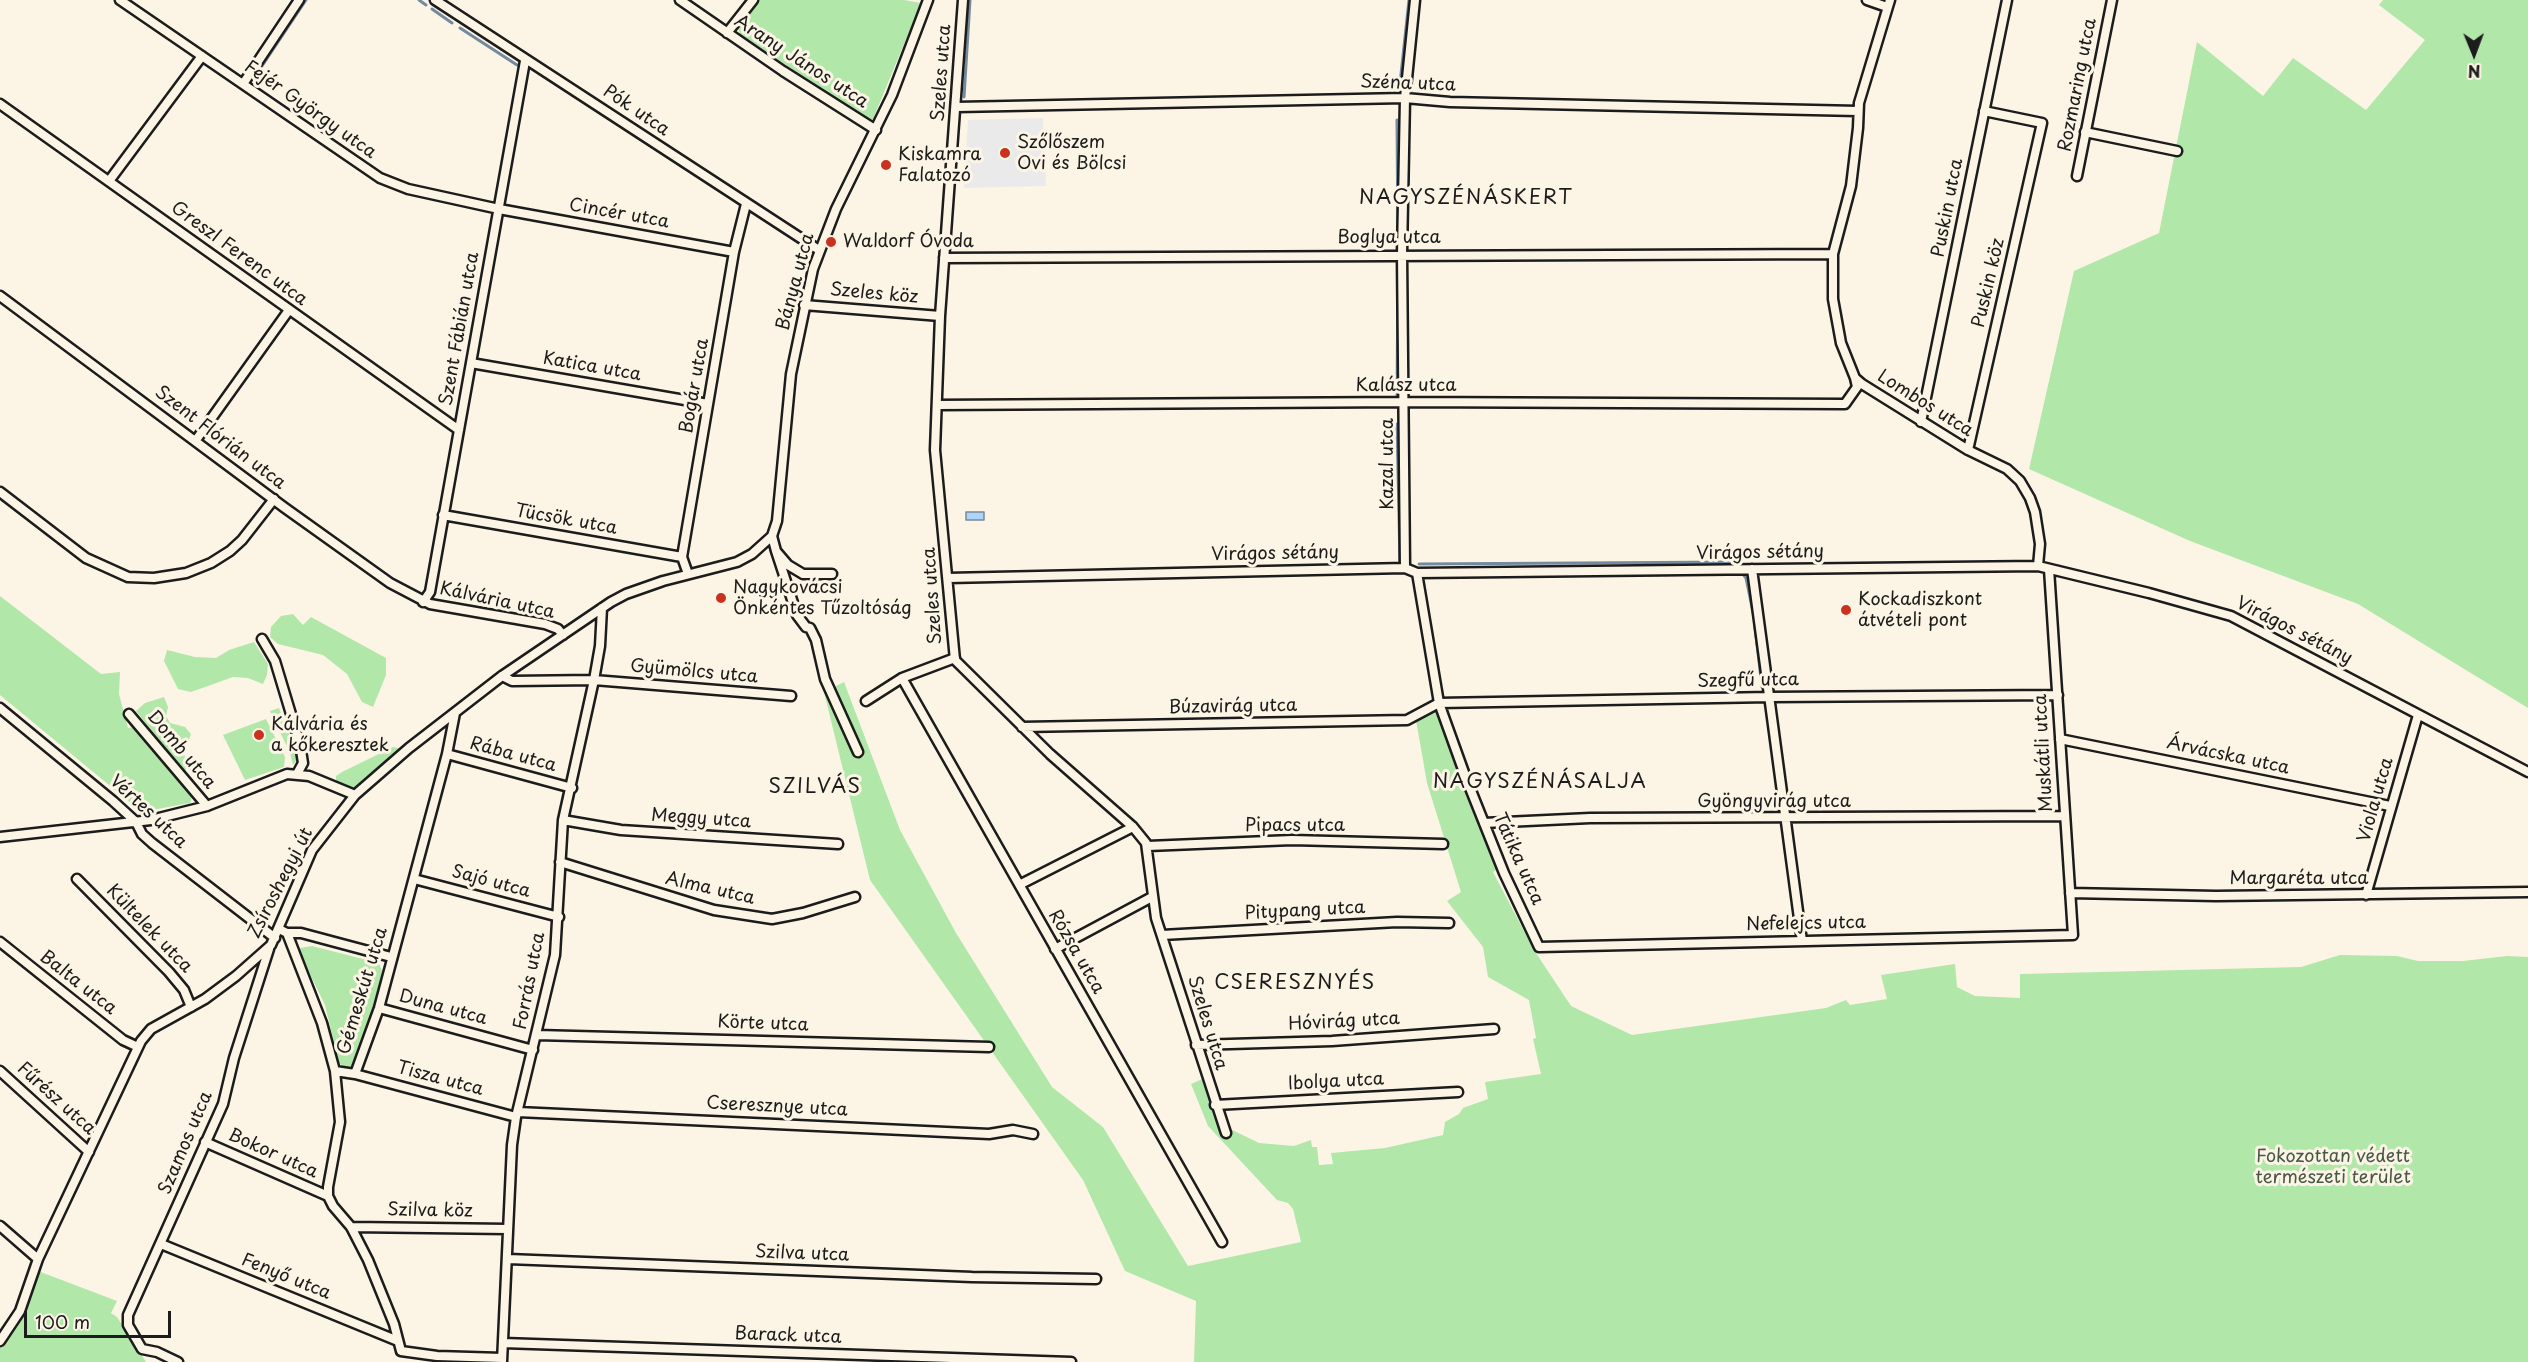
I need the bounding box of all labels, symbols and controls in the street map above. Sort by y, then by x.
street label: Arany János utca [730,11,872,113]
street label: Rozmaring utca [2054,16,2102,154]
street label: Szeles utca [928,24,956,122]
north arrow [2444,24,2504,84]
street label: Fejér György utca [240,56,380,164]
text: N [2468,60,2481,84]
street label: Széna utca [1360,72,1456,96]
street label: Pók utca [599,81,673,141]
place label: Szőlőszem Ovi és Bölcsi [1017,132,1126,174]
place label: Kiskamra Falatozó [898,144,981,186]
marker: Szőlőszem Ovi és Bölcsi [998,146,1012,160]
street label: Puskin utca [1928,157,1968,259]
marker: Kiskamra Falatozó [879,158,893,172]
district label: NAGYSZÉNÁSKERT [1359,186,1573,210]
street label: Cincér utca [567,195,671,233]
street label: Greszl Ferenc utca [167,197,311,311]
street label: Boglya utca [1337,227,1441,249]
street label: Bánya utca [773,231,819,333]
place label: Waldorf Óvoda [843,231,974,253]
marker: Waldorf Óvoda [824,235,838,249]
street label: Puskin köz [1968,236,2010,330]
street label: Szent Fábián utca [436,250,484,408]
street label: Szeles köz [829,279,919,309]
street label: Bogár utca [676,337,714,435]
street label: Katica utca [541,348,643,386]
street label: Lombos utca [1873,366,1977,442]
street label: Kalász utca [1355,375,1457,397]
street label: Szent Flórián utca [150,382,290,494]
street label: Kazal utca [1377,418,1399,510]
street label: Tücsök utca [513,500,619,540]
street label: Virágos sétány [1696,541,1824,565]
street label: Virágos sétány [1211,542,1339,566]
street label: Szeles utca [919,547,947,645]
place label: Nagykovácsi Önkéntes Tűzoltóság [733,577,912,620]
street label: Kálvária utca [437,578,557,624]
place label: Kockadiszkont átvételi pont [1858,589,1982,632]
marker: Nagykovácsi Önkéntes Tűzoltóság [714,591,728,605]
street label: Virágos sétány [2232,592,2356,670]
marker: Kockadiszkont átvételi pont [1839,603,1853,617]
street label: Gyümölcs utca [629,656,759,688]
street label: Szegfű utca [1697,669,1799,693]
street label: Muskátli utca [2030,694,2058,812]
street label: Búzavirág utca [1169,695,1297,719]
street label: Domb utca [142,706,220,794]
place label: Kálvária és a kőkeresztek [271,714,389,756]
marker: Kálvária és a kőkeresztek [252,728,266,742]
street label: Árvácska utca [2165,732,2291,780]
street label: Rába utca [467,733,559,777]
street label: Viola utca [2354,755,2398,845]
district label: NAGYSZÉNÁSALJA [1433,770,1647,794]
street label: Vértes utca [105,771,191,853]
district label: SZILVÁS [768,775,862,799]
street label: Gyöngyvirág utca [1697,791,1851,813]
street label: Meggy utca [650,805,752,833]
street label: Tátika utca [1488,810,1548,908]
street label: Pipacs utca [1245,815,1345,837]
street label: Zsíroshegyi út [244,824,318,942]
street label: Sajó utca [449,861,533,903]
street label: Alma utca [663,868,757,910]
street label: Margaréta utca [2230,868,2368,890]
street label: Kültelek utca [101,880,197,978]
street label: Pitypang utca [1244,897,1366,925]
street label: Rózsa utca [1043,906,1109,998]
street label: Nefelejcs utca [1746,912,1866,936]
street label: Gémeskút utca [333,925,393,1057]
street label: Forrás utca [510,930,550,1032]
street label: Balta utca [35,946,121,1020]
district label: CSERESZNYÉS [1213,971,1377,995]
street label: Szeles utca [1182,973,1232,1073]
street label: Duna utca [397,986,489,1030]
street label: Hóvirág utca [1288,1008,1400,1036]
street label: Körte utca [717,1012,809,1036]
street label: Tisza utca [394,1057,486,1101]
street label: Fűrész utca [12,1058,100,1140]
street label: Ibolya utca [1287,1069,1385,1095]
street label: Szamos utca [155,1088,217,1198]
street label: Cseresznye utca [706,1093,848,1121]
street label: Bokor utca [225,1125,321,1183]
park label: Fokozottan védett természeti terület [2255,1146,2411,1188]
street label: Szilva köz [387,1199,473,1223]
street label: Szilva utca [754,1242,850,1266]
street label: Fenyő utca [238,1249,334,1305]
scale bar [27,1299,174,1337]
text: 100 m [35,1308,90,1335]
street label: Barack utca [734,1323,842,1349]

